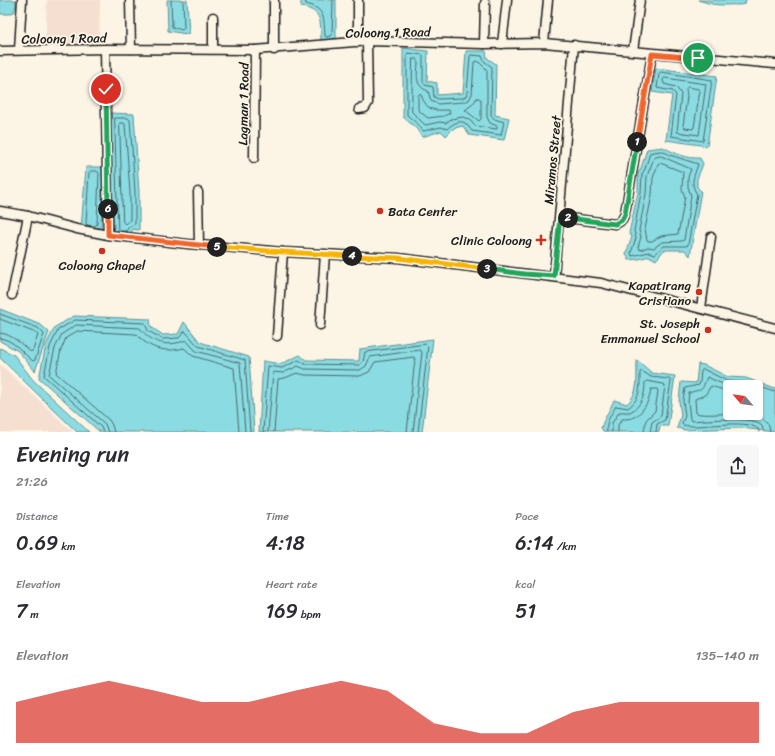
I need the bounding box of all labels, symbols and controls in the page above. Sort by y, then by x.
street label: Coloong 1 Road [345,20,432,45]
street label: Coloong 1 Road [21,26,108,51]
pin [681,41,715,75]
icon: arrive [687,47,709,69]
street label: Lagman 1 Road [231,61,256,146]
pin [89,72,123,106]
icon: check [95,78,117,100]
street label: Miramos Street [537,114,568,205]
pin: 1 [627,132,647,152]
text: 1 [635,132,639,151]
pin: 6 [98,199,118,219]
text: 6 [105,199,111,218]
place label: Bata Center [388,200,458,223]
marker: Bata Center [375,206,385,216]
pin: 2 [558,208,578,228]
text: 2 [565,208,571,227]
place label: Clinic Coloong [451,229,532,252]
marker: Clinic Coloong [535,234,547,246]
pin: 5 [207,237,227,257]
text: 5 [214,237,220,256]
marker: Coloong Chapel [97,246,107,256]
pin: 4 [342,246,362,266]
text: 4 [349,246,355,265]
place label: Coloong Chapel [58,254,146,277]
pin: 3 [477,259,497,279]
text: 3 [484,259,490,278]
place label: Kapatirang Cristiano [628,274,691,312]
marker: Kapatirang Cristiano [694,287,704,297]
place label: St. Joseph Emmanuel School [601,312,700,350]
marker: St. Joseph Emmanuel School [703,325,713,335]
north arrow [723,380,763,420]
map controls [723,380,763,420]
text: Evening run [16,435,129,474]
button: share [717,445,759,487]
text: 21:26 [16,470,48,493]
text: Distance [16,507,58,526]
text: Time [266,507,289,526]
text: Pace [515,507,539,526]
text: 0.69 [16,526,58,561]
text: 4:18 [266,526,305,561]
text: 6:14 [515,526,554,561]
text: km [58,537,75,556]
text: /km [554,537,576,556]
text: Elevation [16,575,61,594]
text: Heart rate [266,575,317,594]
text: kcal [515,575,535,594]
text: 7 [16,594,27,629]
text: 169 [266,594,298,629]
text: 51 [515,594,536,629]
text: m [27,605,39,624]
text: bpm [298,605,321,624]
text: Elevation [16,644,69,667]
text: 135–140 m [696,644,759,667]

